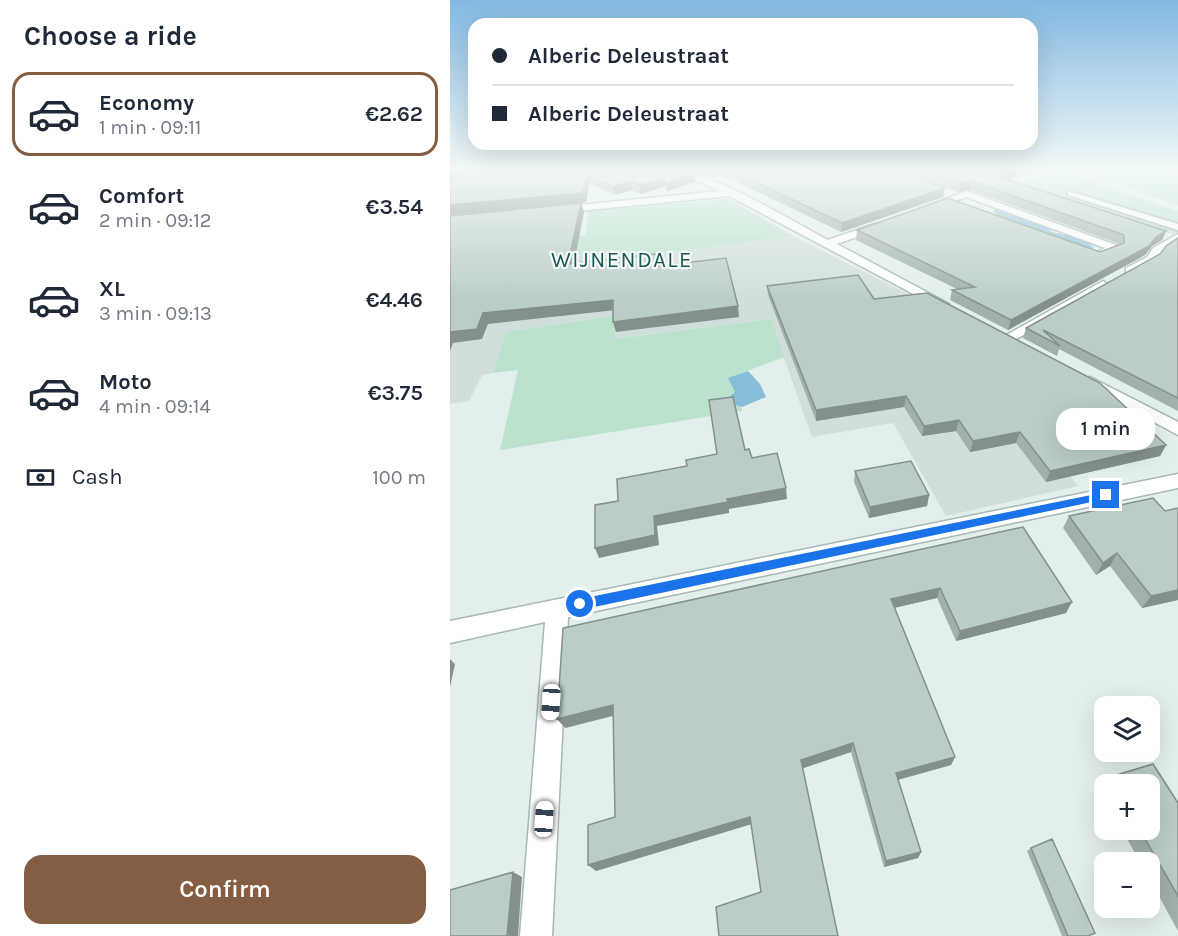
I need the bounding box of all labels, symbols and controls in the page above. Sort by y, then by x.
text: Choose a ride [24,20,197,52]
text: Alberic Deleustraat [528,43,729,69]
icon: car [27,87,81,141]
text: Economy [99,90,194,116]
text: €2.62 [365,101,423,127]
text: Alberic Deleustraat [528,101,729,127]
text: 1 min · 09:11 [99,116,201,139]
icon: car [27,180,81,234]
text: Comfort [99,183,184,209]
text: €3.54 [366,194,423,220]
text: 2 min · 09:12 [99,209,211,232]
district label: WIJNENDALE [551,247,693,273]
icon: car [27,273,81,327]
text: XL [99,276,125,302]
text: €4.46 [366,287,423,313]
text: 3 min · 09:13 [99,302,212,325]
icon: car [27,366,81,420]
text: Moto [99,369,152,395]
text: €3.75 [368,380,423,406]
text: 4 min · 09:14 [99,395,211,418]
callout: 1 min [1056,408,1156,450]
text: 1 min [1081,417,1130,440]
icon: cash [24,461,57,494]
text: Cash [72,464,122,490]
text: 100 m [372,466,426,489]
route end [1092,481,1119,508]
route start [566,590,593,617]
car [541,683,561,721]
map controls [1094,696,1160,918]
button: layers [1094,696,1160,762]
button: + [1094,774,1160,840]
car [534,800,554,838]
button: − [1094,852,1160,918]
button: Confirm [24,855,426,924]

